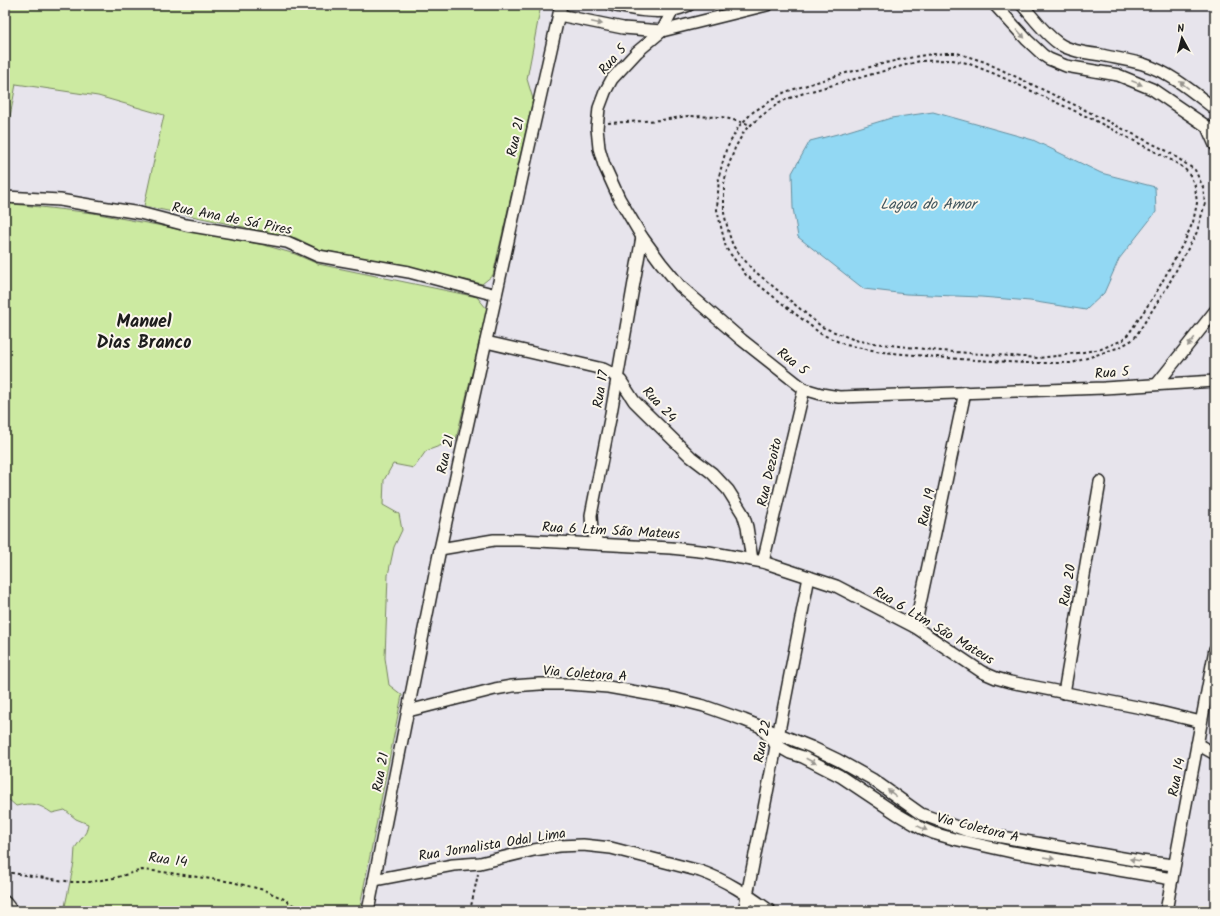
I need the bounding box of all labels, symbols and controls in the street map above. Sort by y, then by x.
north arrow [1162,18,1202,58]
one-way arrow [591,20,603,26]
text: N [1176,20,1185,38]
one-way arrow [1016,29,1025,38]
street label: Rua 5 [593,38,633,80]
one-way arrow [1132,80,1144,86]
one-way arrow [1179,81,1190,90]
street label: Rua 21 [501,115,531,159]
water label: Lagoa do Amor [880,193,979,217]
street label: Rua Ana de Sá Pires [170,197,294,241]
district label: Manuel Dias Branco [96,308,192,358]
one-way arrow [1186,336,1195,347]
street label: Rua 5 [772,342,814,382]
street label: Rua 5 [1094,361,1132,385]
street label: Rua 17 [587,368,615,410]
street label: Rua 24 [637,381,682,428]
street label: Rua 21 [431,433,461,476]
street label: Rua Dezoito [751,436,789,509]
street label: Rua 19 [912,486,942,528]
street label: Rua 6 Ltm São Mateus [541,516,681,546]
street label: Rua 20 [1053,562,1082,608]
street label: Rua 6 Ltm São Mateus [869,581,998,671]
street label: Via Coletora A [542,660,628,688]
street label: Rua 22 [748,718,778,765]
street label: Rua 21 [366,751,396,794]
street label: Rua 14 [1162,756,1192,799]
one-way arrow [805,758,817,765]
one-way arrow [886,789,897,797]
street label: Via Coletora A [934,807,1021,849]
street label: Rua Jornalista Odal Lima [417,822,567,867]
one-way arrow [917,825,928,831]
street label: Rua 14 [147,847,189,873]
one-way arrow [1042,855,1055,861]
one-way arrow [1129,857,1141,863]

